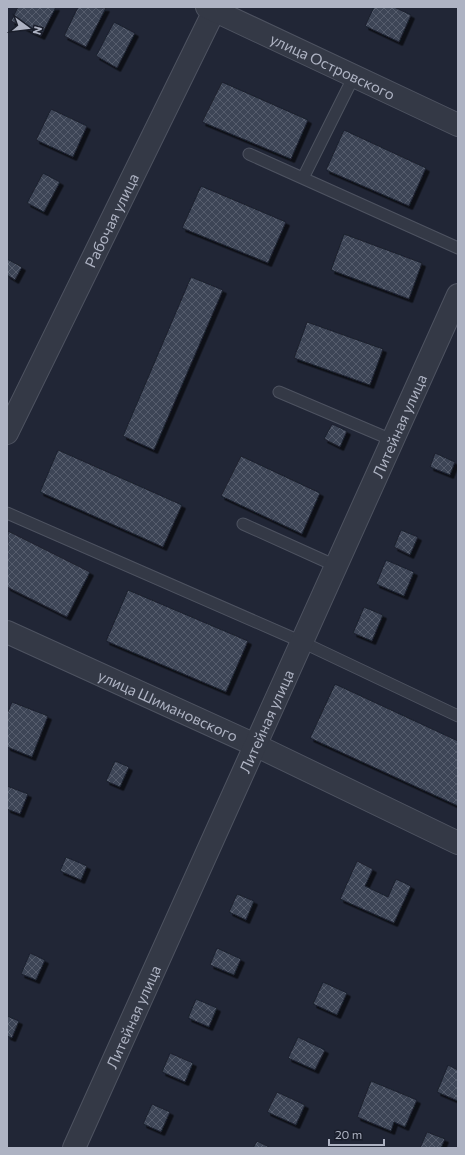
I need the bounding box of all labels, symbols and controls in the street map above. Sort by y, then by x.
north arrow [8,8,48,48]
text: N [31,25,45,36]
street label: улица Островского [267,29,398,103]
street label: Рабочая улица [81,170,142,270]
street label: Литейная улица [368,371,430,480]
street label: улица Шимановского [95,666,241,745]
street label: Литейная улица [235,667,297,776]
street label: Литейная улица [102,962,164,1071]
scale bar [329,1121,384,1147]
text: 20 m [335,1127,362,1141]

